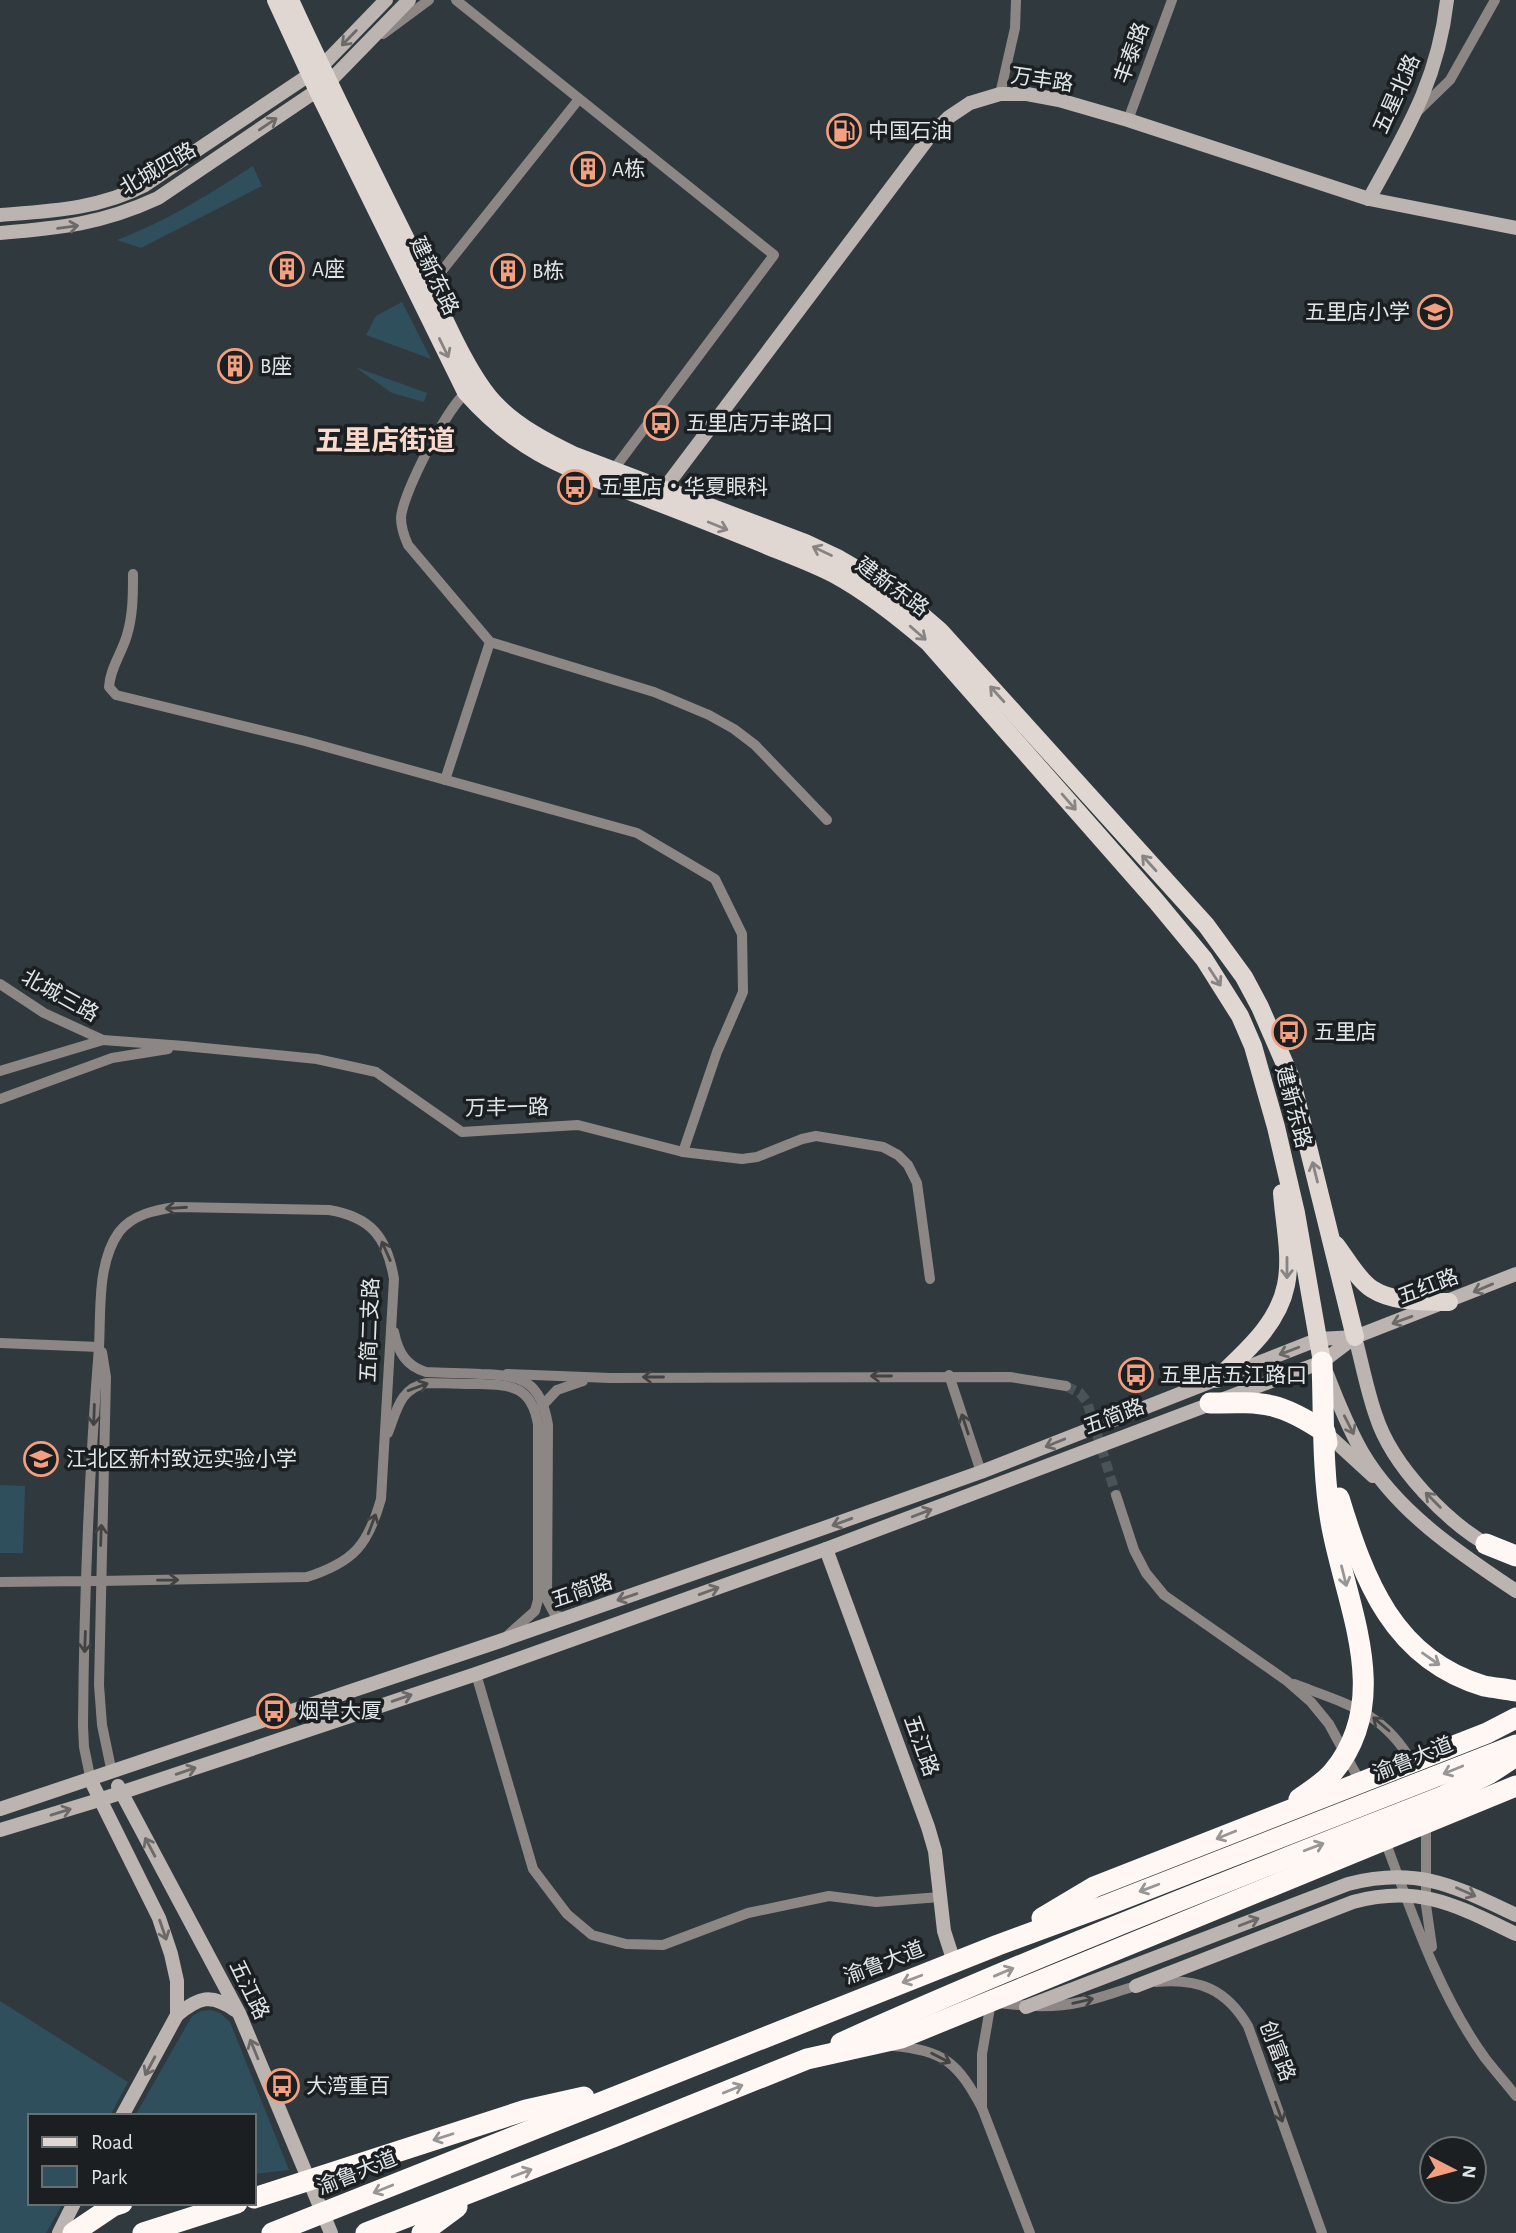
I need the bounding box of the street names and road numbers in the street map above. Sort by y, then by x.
street label: 丰泰路 [1110,19,1153,86]
street label: 五星北路 [1369,51,1424,137]
street label: 万丰路 [1009,64,1075,95]
street label: 北城四路 [116,138,200,199]
street label: 建新东路 [406,233,463,318]
street label: 建新东路 [852,553,933,620]
street label: 北城三路 [18,966,102,1026]
street label: 建新东路 [1272,1063,1315,1150]
street label: 万丰一路 [465,1096,549,1119]
street label: 五红路 [1394,1265,1461,1308]
street label: 五简二支路 [357,1277,382,1383]
street label: 五简路 [1080,1395,1147,1438]
street label: 五简路 [548,1570,615,1611]
street label: 五江路 [900,1712,943,1779]
street label: 渝鲁大道 [1370,1733,1456,1784]
street label: 渝鲁大道 [841,1937,927,1988]
street label: 五江路 [226,1957,273,2023]
street label: 创富路 [1256,2017,1299,2084]
street label: 渝鲁大道 [314,2147,400,2198]

